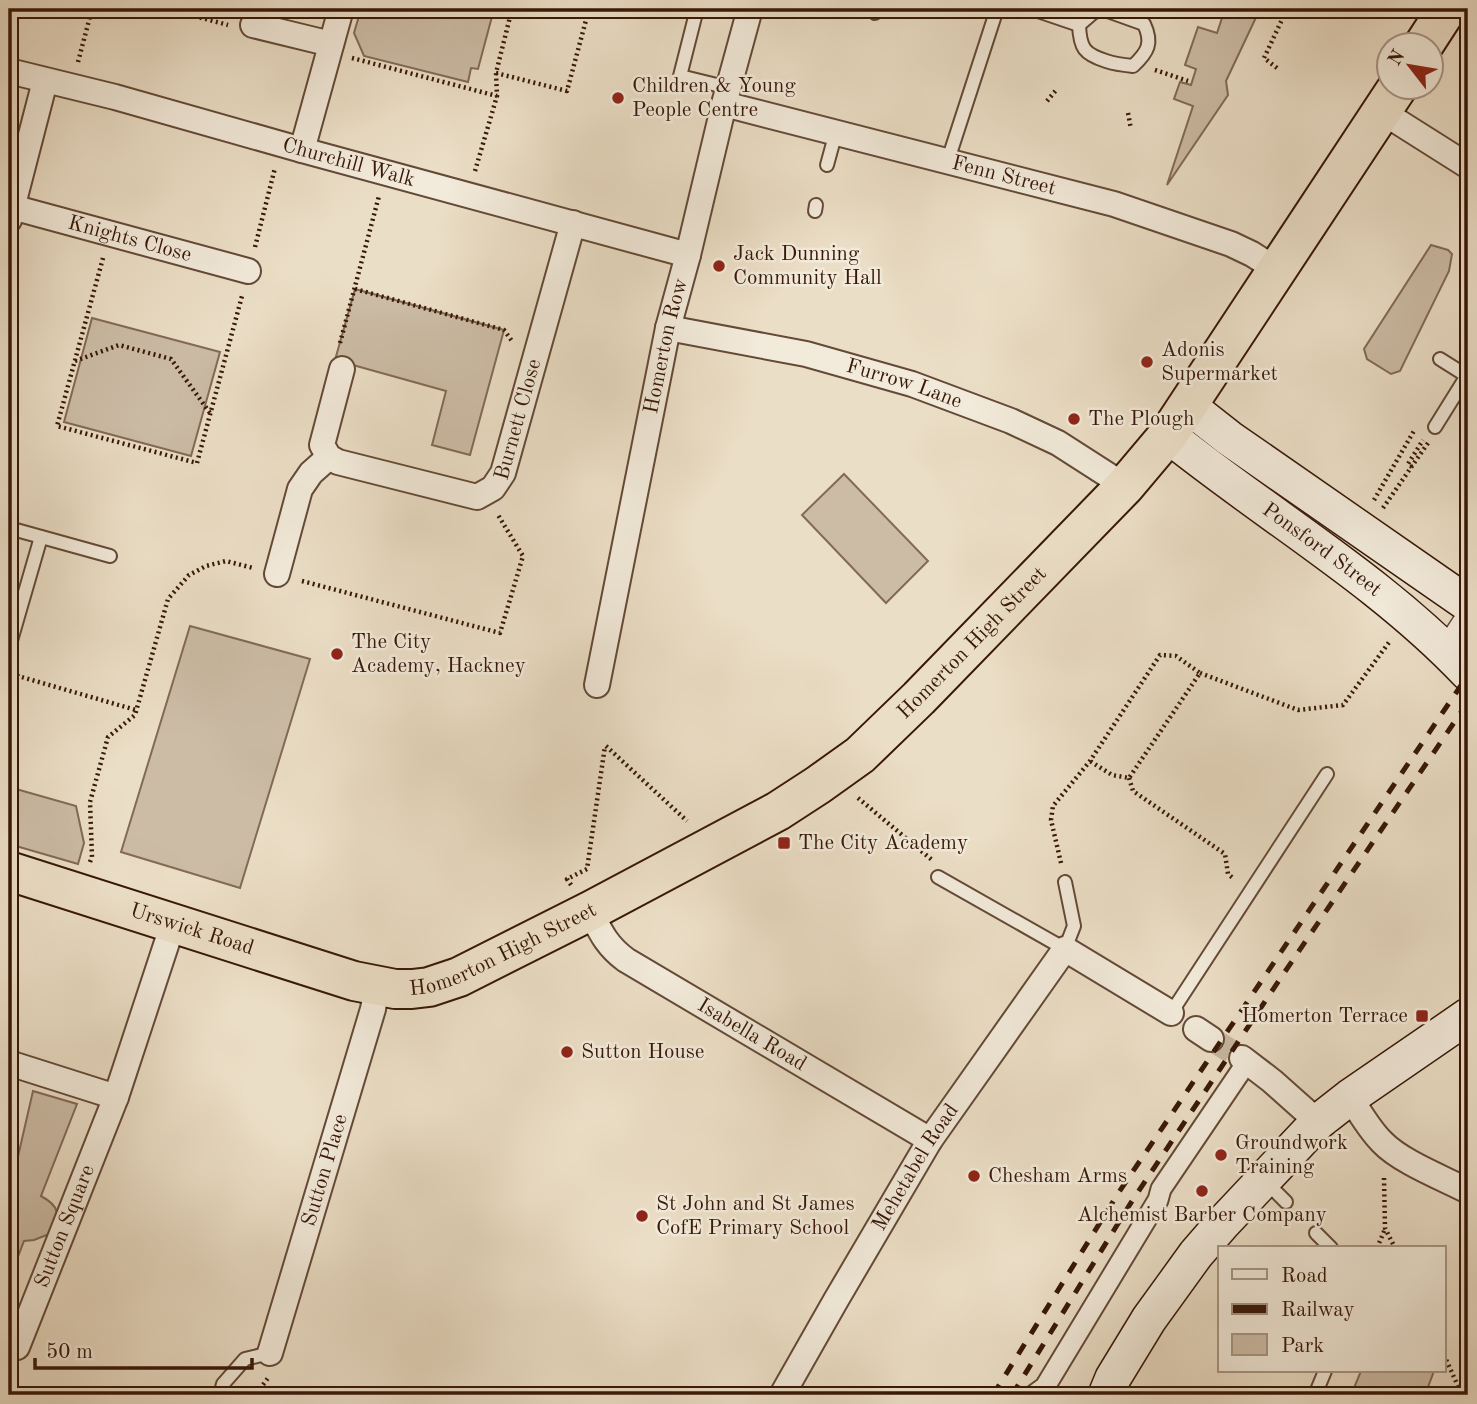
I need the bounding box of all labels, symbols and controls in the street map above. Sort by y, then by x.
north arrow [1376,32,1446,102]
text: N [1386,47,1410,70]
place label: Children & Young People Centre [632,76,796,121]
marker: Children & Young People Centre [610,90,626,106]
street label: Churchill Walk [280,134,418,191]
street label: Fenn Street [950,152,1058,199]
street label: Knights Close [66,212,194,266]
place label: Jack Dunning Community Hall [733,244,882,289]
marker: Jack Dunning Community Hall [711,258,727,274]
street label: Homerton Row [641,276,692,416]
place label: Adonis Supermarket [1161,340,1278,385]
marker: Adonis Supermarket [1139,354,1155,370]
street label: Furrow Lane [844,355,965,412]
street label: Burnett Close [491,357,545,483]
place label: The Plough [1088,409,1194,430]
marker: The Plough [1066,411,1082,427]
street label: Ponsford Street [1258,499,1386,601]
street label: Homerton High Street [893,563,1051,723]
place label: The City Academy, Hackney [351,632,526,677]
marker: The City Academy, Hackney [329,646,345,662]
place label: The City Academy [798,833,968,854]
marker: The City Academy [776,835,792,851]
street label: Homerton High Street [408,899,600,1000]
street label: Urswick Road [127,900,257,959]
street label: Isabella Road [694,994,810,1075]
place label: Homerton Terrace [1241,1006,1408,1027]
marker: Homerton Terrace [1414,1008,1430,1024]
place label: Sutton House [581,1042,705,1063]
marker: Sutton House [559,1044,575,1060]
street label: Mehetabel Road [869,1100,963,1234]
street label: Sutton Place [298,1112,351,1228]
place label: Groundwork Training [1235,1133,1348,1178]
marker: Groundwork Training [1213,1147,1229,1163]
street label: Sutton Square [31,1162,98,1291]
place label: Chesham Arms [988,1166,1127,1187]
marker: Chesham Arms [966,1168,982,1184]
marker: Alchemist Barber Company [1194,1183,1210,1199]
place label: St John and St James CofE Primary School [656,1194,855,1239]
place label: Alchemist Barber Company [1077,1205,1327,1226]
marker: St John and St James CofE Primary School [634,1208,650,1224]
legend [1218,1246,1446,1372]
text: Road [1281,1266,1328,1287]
text: Railway [1281,1300,1355,1321]
scale bar [35,1327,252,1371]
text: Park [1281,1336,1324,1357]
text: 50 m [46,1342,93,1363]

